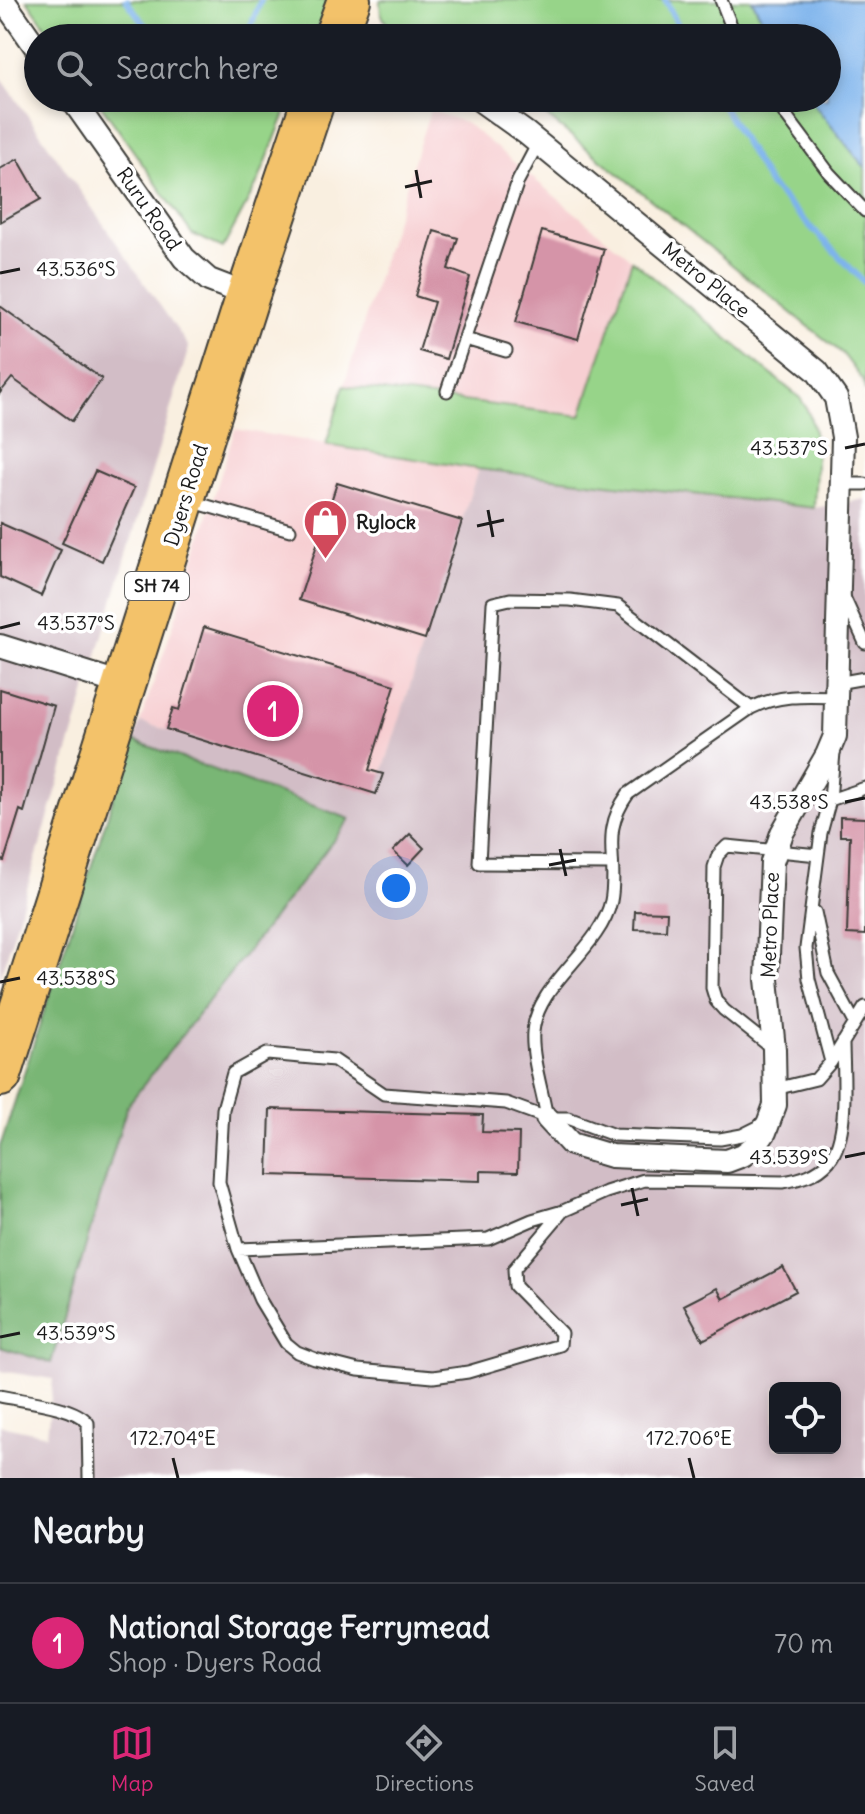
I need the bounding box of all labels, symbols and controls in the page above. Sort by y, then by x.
search box [24,24,841,112]
icon: search [52,46,96,90]
text: Search here [116,49,279,87]
street label: Ruru Road [112,162,187,255]
street label: Metro Place [657,237,755,323]
text: 43.536°S [36,256,116,281]
text: 43.537°S [750,435,828,460]
street label: Dyers Road [158,441,213,549]
shop icon: Rylock [301,498,349,561]
place label: Rylock [356,509,416,534]
road number: SH 74 [125,572,189,600]
text: 43.537°S [37,610,115,635]
pin: 1 [247,681,299,741]
text: 43.538°S [749,789,829,814]
your location [376,868,416,908]
street label: Metro Place [755,872,784,978]
text: 43.538°S [36,965,116,990]
text: 43.539°S [749,1144,829,1169]
text: 43.539°S [36,1320,116,1345]
map controls [769,1382,841,1454]
button: locate [769,1382,841,1454]
text: 172.704°E [130,1425,216,1450]
text: 172.706°E [646,1425,732,1450]
text: Nearby [32,1509,145,1552]
text: National Storage Ferrymead [108,1608,490,1646]
text: 1 [53,1627,63,1660]
text: 70 m [774,1627,833,1660]
text: Shop · Dyers Road [108,1646,322,1679]
tab: Map [110,1721,154,1797]
tab: Directions [375,1721,474,1797]
tab: Saved [694,1721,755,1797]

